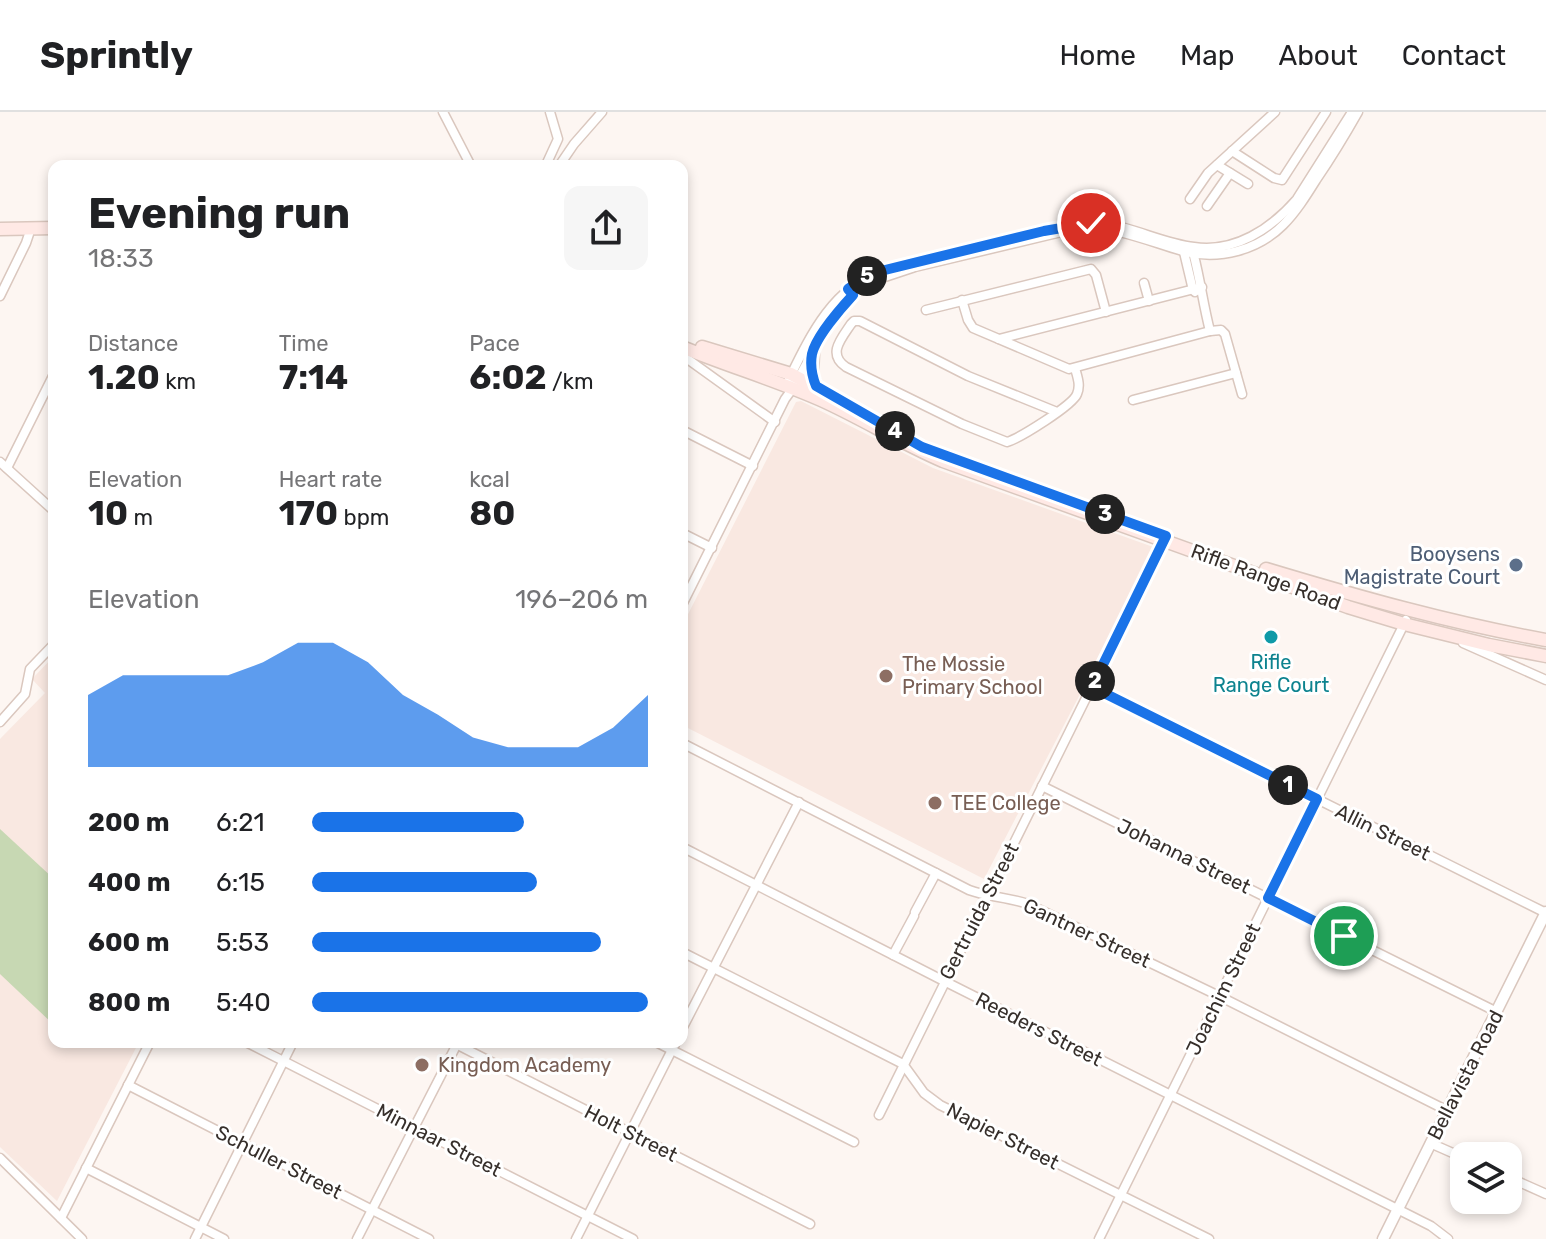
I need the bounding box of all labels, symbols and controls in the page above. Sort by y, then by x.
text: Sprintly [40,32,193,78]
text: Home [1059,39,1136,72]
text: Map [1180,39,1234,72]
text: About [1278,39,1358,72]
text: Contact [1402,39,1506,72]
button: share [564,186,648,270]
text: Evening run [88,187,350,239]
pin [1057,189,1125,257]
icon: check [1069,201,1113,245]
text: 18:33 [88,243,154,274]
pin: 5 [847,256,887,296]
text: 5 [860,262,874,289]
text: Distance [88,330,178,357]
text: Time [279,330,329,357]
text: Pace [469,330,520,357]
text: 1.20 [88,357,160,398]
text: 7:14 [279,357,348,398]
text: 6:02 [469,357,547,398]
text: km [160,368,196,395]
text: /km [547,368,594,395]
pin: 4 [875,411,915,451]
text: 4 [887,417,903,444]
text: Elevation [88,466,182,493]
text: Heart rate [279,466,382,493]
text: kcal [469,466,510,493]
text: 10 [88,493,128,534]
text: 170 [279,493,338,534]
text: 80 [469,493,515,534]
pin: 3 [1085,494,1125,534]
text: 3 [1098,500,1112,527]
text: m [128,504,153,531]
text: bpm [338,504,389,531]
street label: Rifle Range Road [1188,539,1344,615]
place label: Booysens Magistrate Court [1344,542,1500,589]
marker: Booysens Magistrate Court [1507,556,1525,574]
text: Elevation [88,584,199,615]
text: 196–206 m [515,584,648,615]
marker: Rifle Range Court [1262,628,1280,646]
place label: Rifle Range Court [1213,650,1329,697]
place label: The Mossie Primary School [902,652,1043,699]
pin: 2 [1075,661,1115,701]
marker: The Mossie Primary School [877,667,895,685]
text: 2 [1088,667,1102,694]
pin: 1 [1268,765,1308,805]
text: 1 [1283,771,1293,798]
place label: TEE College [951,791,1061,815]
marker: TEE College [926,794,944,812]
street label: Allin Street [1332,799,1435,865]
text: 200 m [88,807,170,838]
text: 6:21 [216,807,265,838]
street label: Johanna Street [1113,813,1255,899]
street label: Gertruida Street [934,838,1024,983]
text: 400 m [88,867,170,898]
text: 6:15 [216,867,265,898]
street label: Gantner Street [1020,893,1155,973]
pin [1310,902,1378,970]
icon: arrive [1322,914,1366,958]
street label: Joachim Street [1181,919,1265,1059]
text: 600 m [88,927,170,958]
text: 5:53 [216,927,269,958]
text: 800 m [88,987,170,1018]
text: 5:40 [216,987,271,1018]
street label: Reeders Street [972,987,1107,1071]
street label: Bellavista Road [1422,1006,1508,1144]
place label: Kingdom Academy [438,1053,611,1077]
marker: Kingdom Academy [413,1056,431,1074]
street label: Napier Street [943,1097,1063,1175]
street label: Minnaar Street [373,1098,506,1182]
street label: Holt Street [580,1099,682,1167]
street label: Schuller Street [212,1120,346,1204]
map controls [1450,1142,1522,1214]
button: layers [1450,1142,1522,1214]

